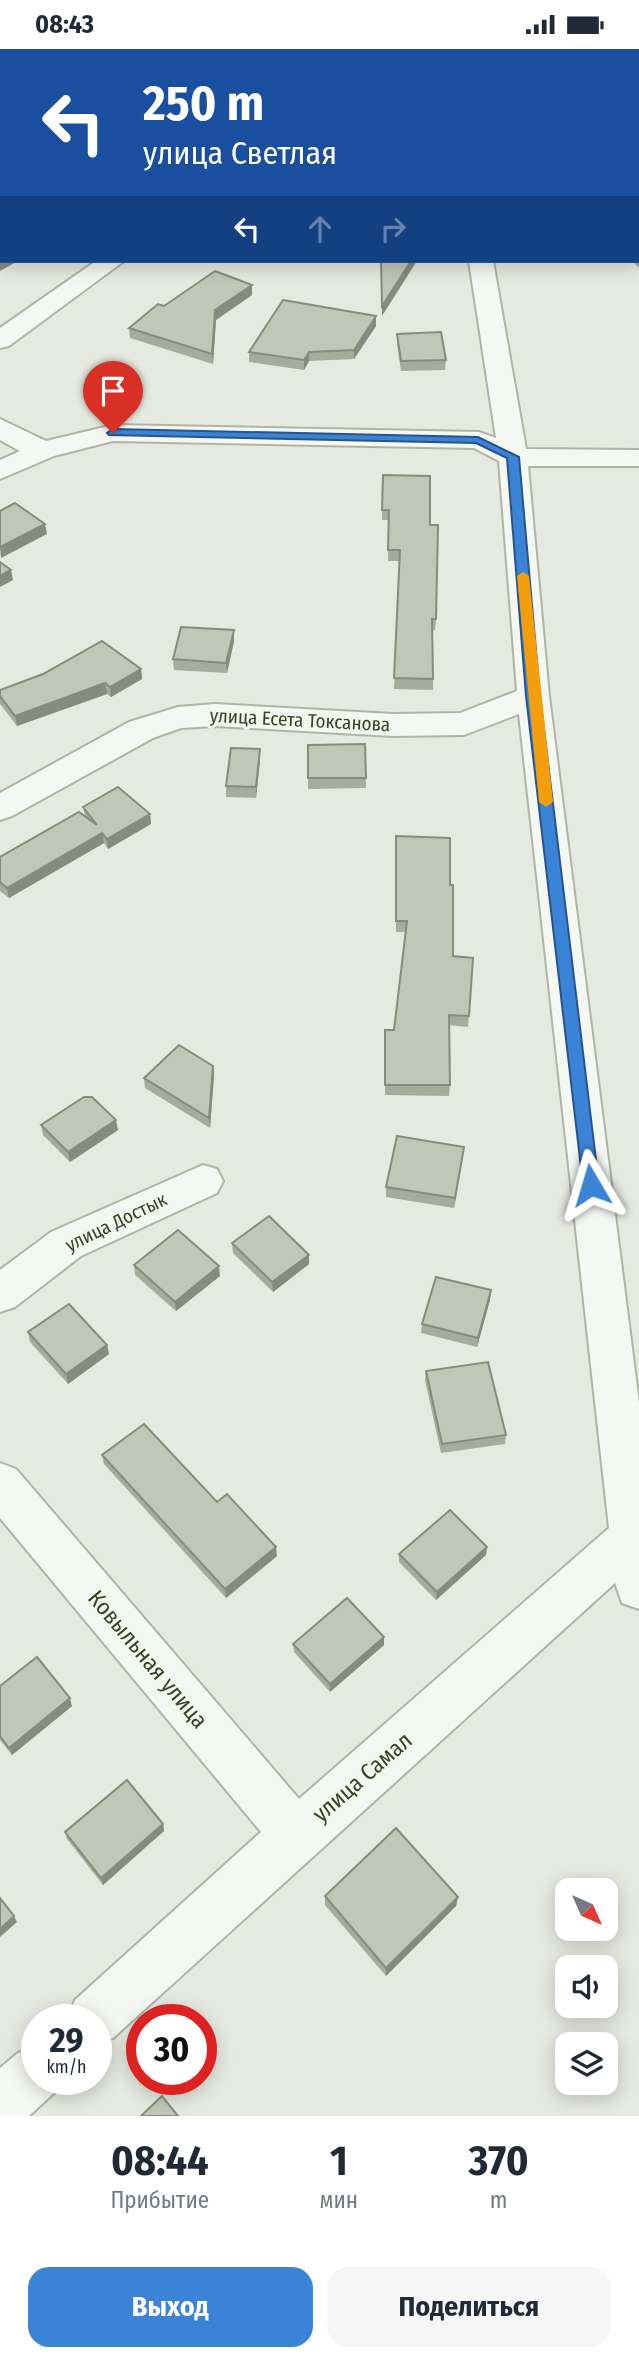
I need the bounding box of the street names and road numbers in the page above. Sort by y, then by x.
street label: улица Есета Токсанова [209,704,391,736]
street label: улица Достык [62,1188,171,1256]
street label: Ковыльная улица [82,1584,214,1734]
street label: улица Самал [306,1726,418,1828]

